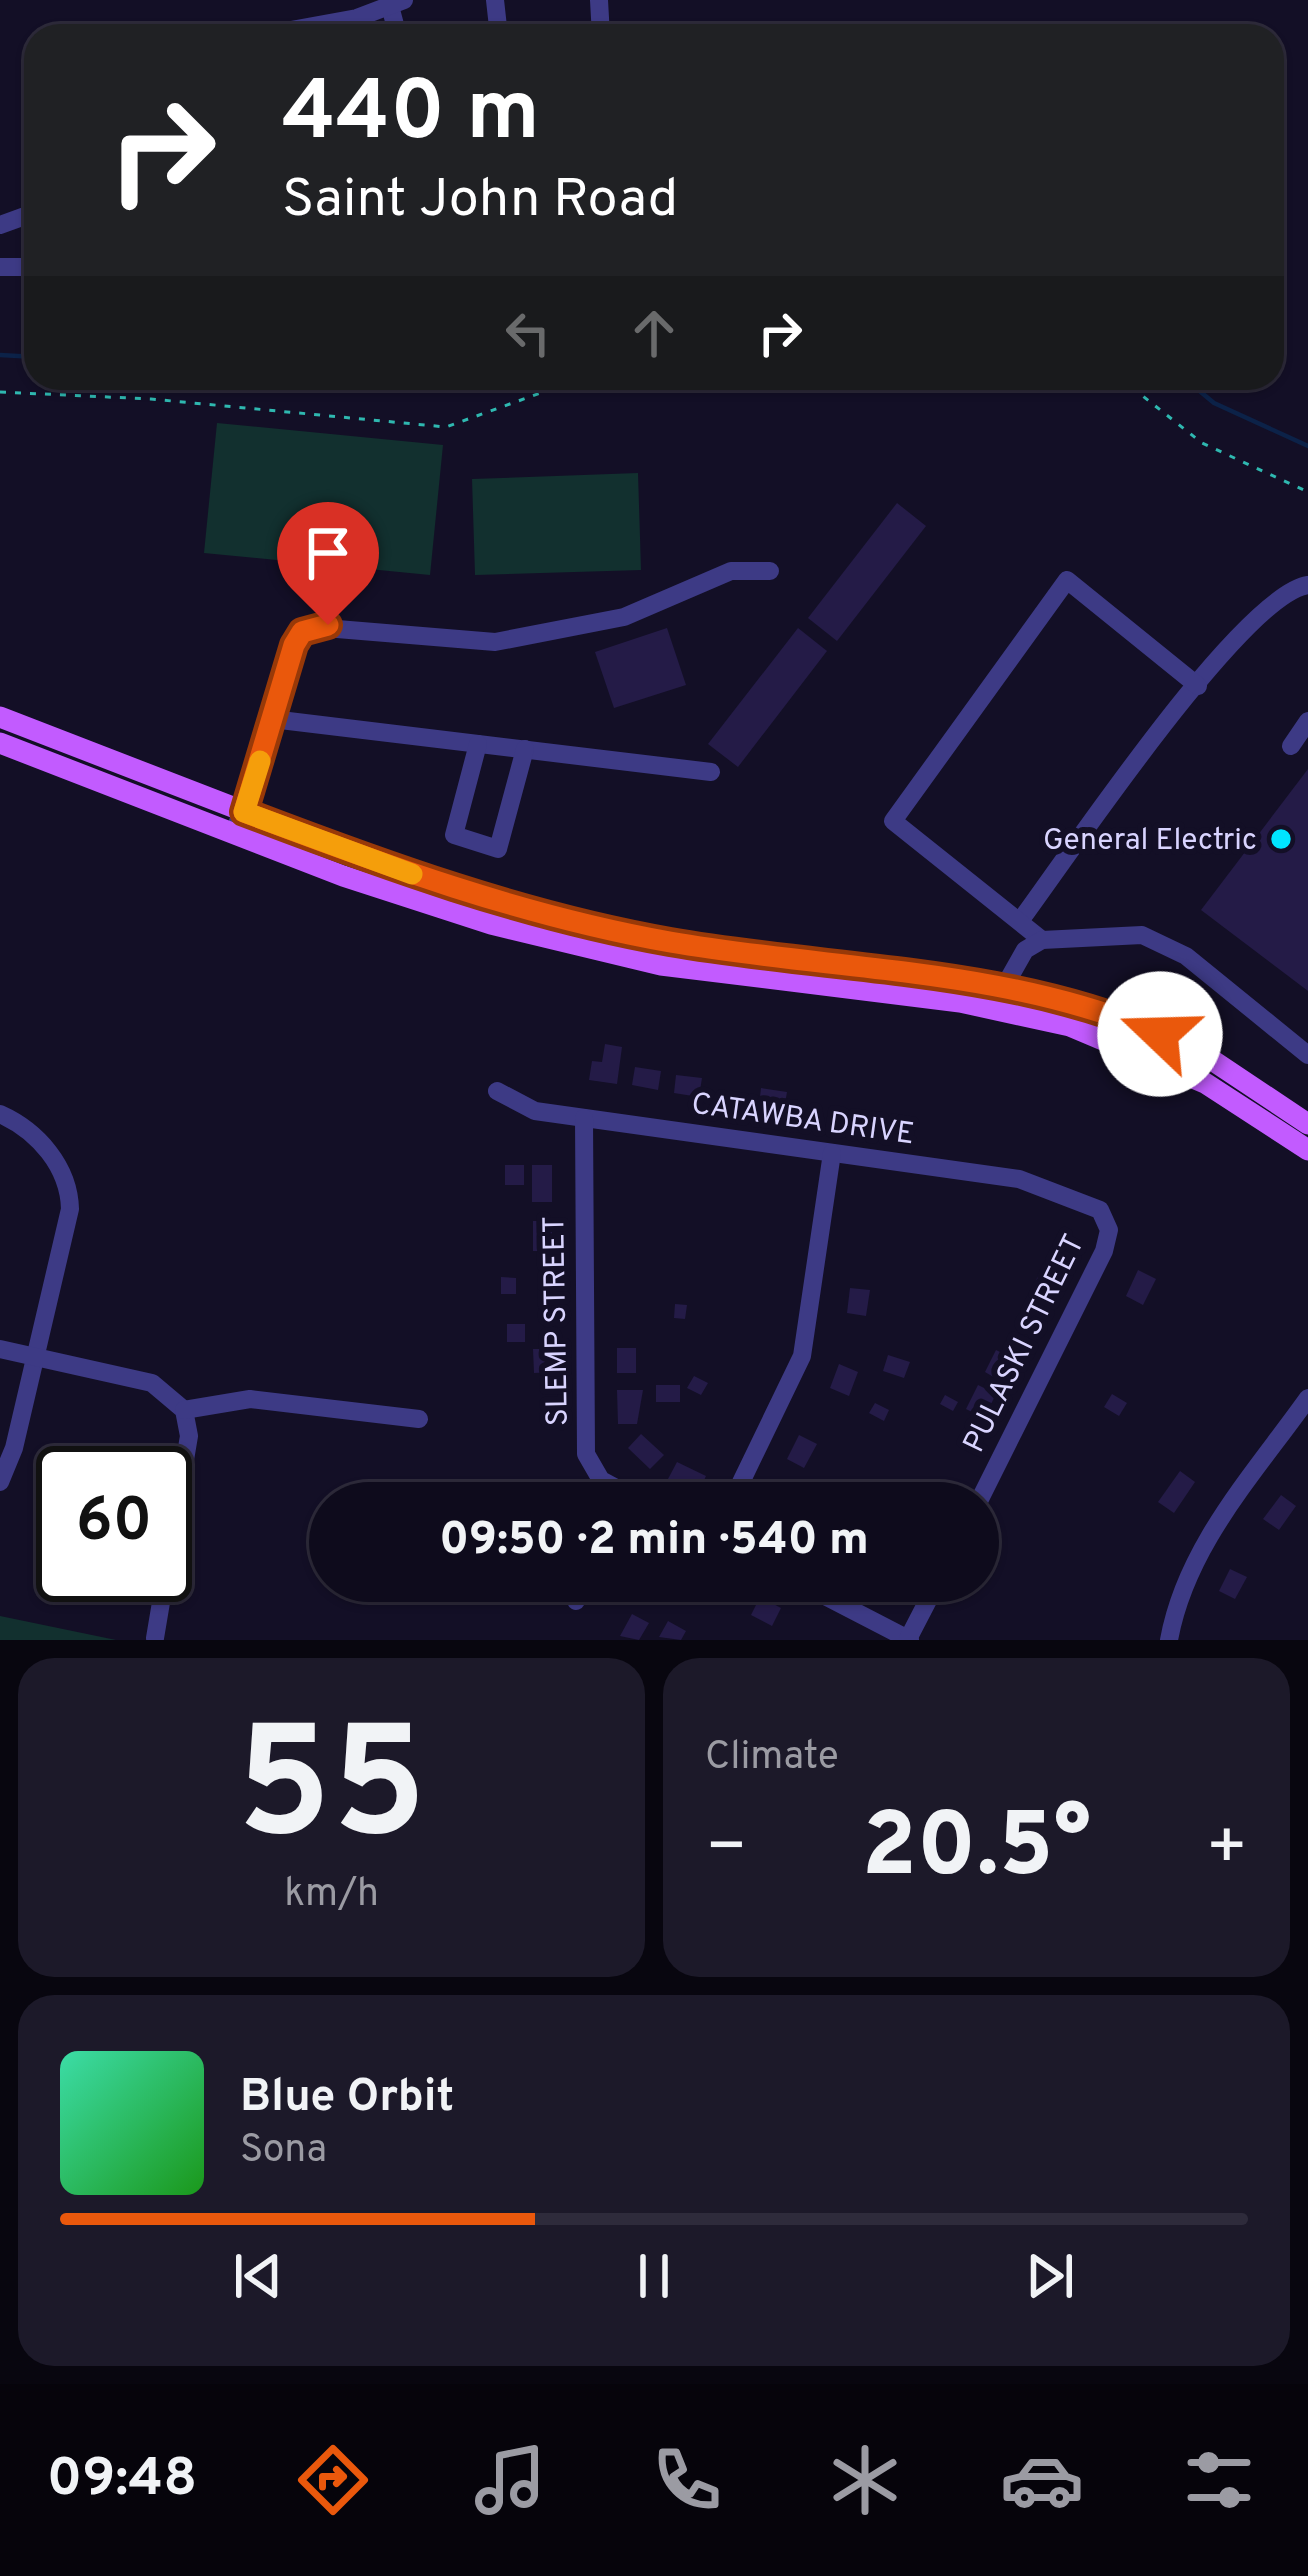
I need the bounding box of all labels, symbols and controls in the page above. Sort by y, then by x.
text: 440 m [282,63,540,169]
icon: right [84,72,240,228]
text: Saint John Road [282,167,678,236]
icon: left [495,300,561,366]
icon: ahead [621,300,687,366]
icon: right [747,300,813,366]
pin [277,502,379,625]
icon: arrive [295,520,361,586]
place label: General Electric [1043,823,1257,860]
marker: General Electric [1268,826,1294,852]
position arrow [1097,971,1223,1097]
street label: CATAWBA DRIVE [689,1087,916,1154]
street label: SLEMP STREET [537,1215,578,1426]
street label: PULASKI STREET [957,1229,1094,1459]
speed limit sign: 60 [36,1446,192,1602]
text: 09:50 · 2 min · 540 m [439,1513,869,1570]
text: 55 [236,1694,427,1892]
text: Climate [705,1734,839,1783]
text: 20.5° [862,1794,1091,1907]
text: − [705,1809,748,1892]
text: + [1205,1809,1248,1892]
text: km/h [284,1871,379,1920]
text: Blue Orbit [240,2070,454,2127]
text: Sona [240,2127,327,2176]
icon: previous [225,2243,291,2309]
icon: pause [621,2243,687,2309]
icon: next [1017,2243,1083,2309]
icon: directions [291,2438,375,2522]
icon: music [468,2438,552,2522]
icon: phone [645,2438,729,2522]
icon: climate [823,2438,907,2522]
icon: car [1000,2438,1084,2522]
icon: filters [1177,2438,1261,2522]
text: 09:48 [47,2446,197,2515]

